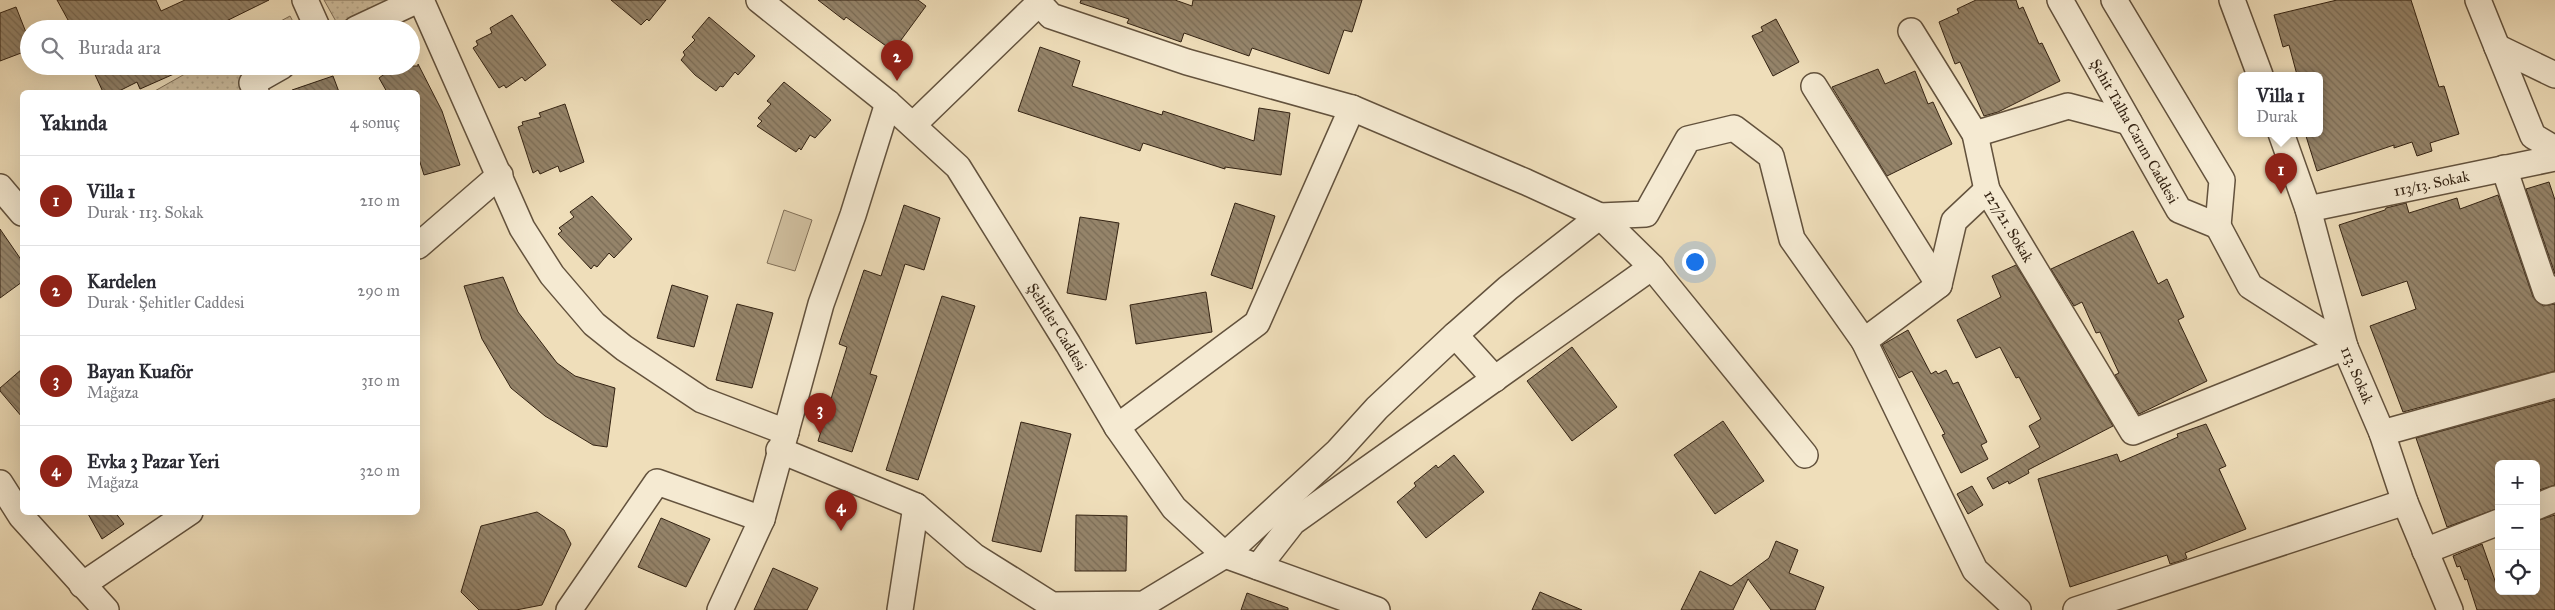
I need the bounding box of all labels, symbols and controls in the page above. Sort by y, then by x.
search box [20,20,420,75]
icon: search [38,34,66,62]
text: Burada ara [78,36,161,59]
pin: 2 [881,40,913,81]
street label: Şehit Talha Carım Caddesi [2086,56,2183,207]
popup [2238,72,2323,137]
text: Villa 1 [2256,84,2305,107]
text: Durak [2256,107,2298,126]
text: Yakında [40,110,107,136]
text: 4 sonuç [350,113,400,132]
pin: 1 [2265,153,2297,194]
street label: 113/13. Sokak [2392,167,2471,200]
text: Villa 1 [87,180,135,203]
street label: 127/21. Sokak [1980,187,2037,266]
text: 1 [53,191,59,210]
text: 210 m [360,191,400,210]
text: Durak · 113. Sokak [87,203,203,222]
your location [1682,249,1708,275]
text: Kardelen [87,270,156,293]
street label: Şehitler Caddesi [1023,280,1091,374]
text: 2 [52,281,60,300]
text: 290 m [357,281,400,300]
text: Durak · Şehitler Caddesi [87,293,245,312]
street label: 113. Sokak [2337,344,2377,406]
text: Bayan Kuaför [87,360,193,383]
text: 3 [53,371,59,390]
text: 310 m [361,371,400,390]
text: Mağaza [87,383,139,402]
pin: 3 [804,393,836,434]
text: Evka 3 Pazar Yeri [87,450,220,473]
map controls [2495,460,2540,595]
button: + [2495,460,2540,505]
text: 4 [52,461,60,480]
text: 320 m [360,461,400,480]
text: Mağaza [87,473,139,492]
pin: 4 [825,490,857,531]
button: − [2495,505,2540,550]
button: locate [2495,550,2540,595]

